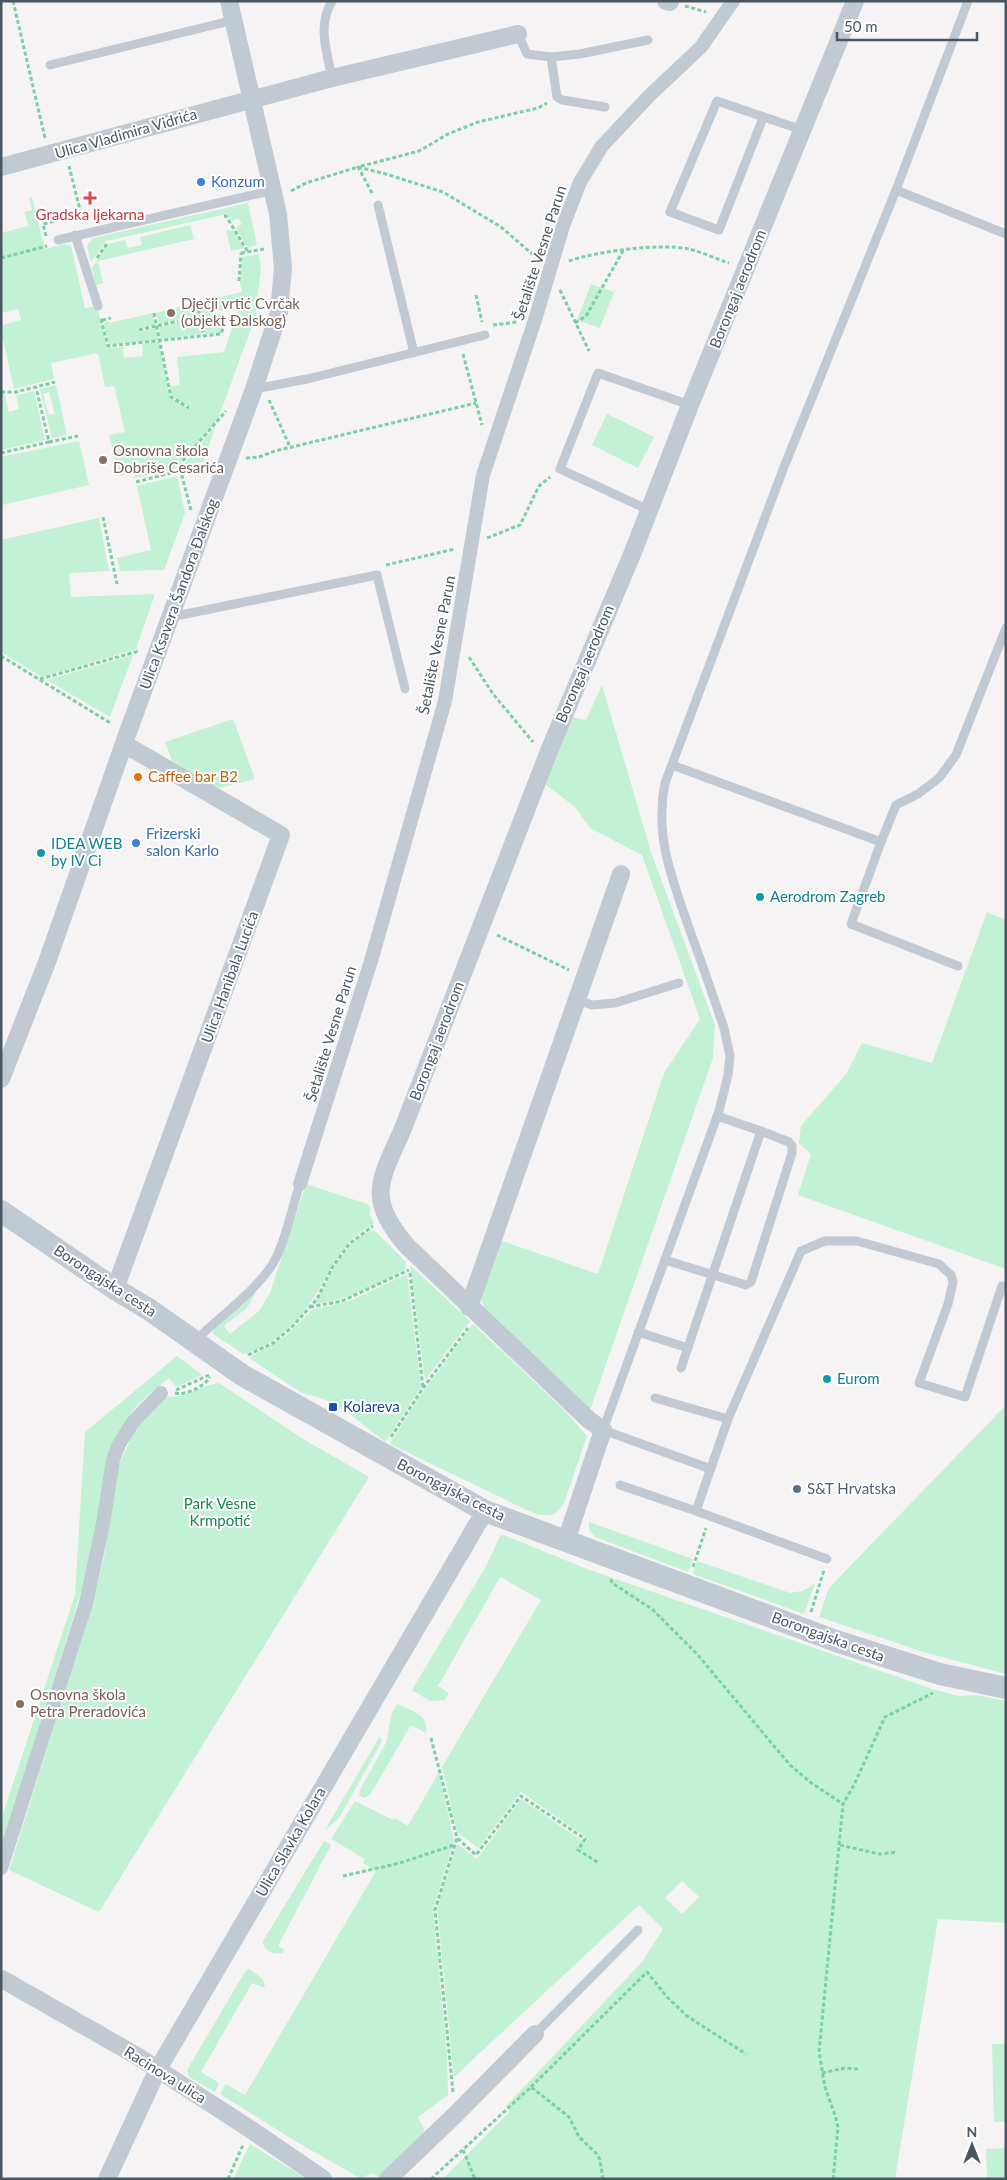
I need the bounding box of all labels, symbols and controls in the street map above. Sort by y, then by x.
scale bar [837,10,977,42]
text: 50 m [844,17,878,35]
street label: Ulica Vladimira Vidrića [53,104,199,162]
place label: Konzum [211,172,265,190]
marker: Konzum [195,176,207,188]
street label: Šetalište Vesne Parun [509,183,569,323]
marker: Gradska ljekarna [84,192,96,204]
place label: Gradska ljekarna [36,205,144,223]
street label: Borongaj aerodrom [705,227,769,351]
place label: Dječji vrtić Cvrčak (objekt Đalskog) [181,294,300,329]
marker: Dječji vrtić Cvrčak (objekt Đalskog) [165,307,177,319]
place label: Osnovna škola Dobriše Cesarića [113,441,224,476]
marker: Osnovna škola Dobriše Cesarića [97,454,109,466]
street label: Ulica Ksavera Šandora Đalskog [135,496,221,692]
street label: Šetalište Vesne Parun [414,574,458,716]
street label: Borongaj aerodrom [551,602,617,725]
place label: Caffee bar B2 [148,767,238,785]
marker: Caffee bar B2 [132,771,144,783]
place label: Frizerski salon Karlo [146,824,219,859]
place label: IDEA WEB by IV Ci [51,834,122,869]
marker: Frizerski salon Karlo [130,837,142,849]
marker: IDEA WEB by IV Ci [35,847,47,859]
place label: Aerodrom Zagreb [770,887,885,905]
marker: Aerodrom Zagreb [754,891,766,903]
street label: Ulica Hanibala Lucića [197,908,261,1045]
street label: Šetalište Vesne Parun [301,964,359,1104]
street label: Borongaj aerodrom [405,978,467,1103]
street label: Borongajska cesta [51,1240,160,1320]
place label: Eurom [837,1369,880,1387]
marker: Eurom [821,1373,833,1385]
place label: Kolareva [343,1397,400,1415]
marker: Kolareva [327,1401,339,1413]
street label: Borongajska cesta [394,1454,508,1524]
place label: S&T Hrvatska [807,1479,896,1497]
marker: S&T Hrvatska [791,1483,803,1495]
park label: Park Vesne Krmpotić [184,1494,256,1529]
street label: Borongajska cesta [770,1607,887,1665]
place label: Osnovna škola Petra Preradovića [30,1685,146,1720]
marker: Osnovna škola Petra Preradovića [14,1698,26,1710]
street label: Ulica Slavka Kolara [251,1783,329,1900]
street label: Racinova ulica [121,2042,210,2106]
north arrow [947,2120,997,2170]
text: N [967,2123,977,2140]

